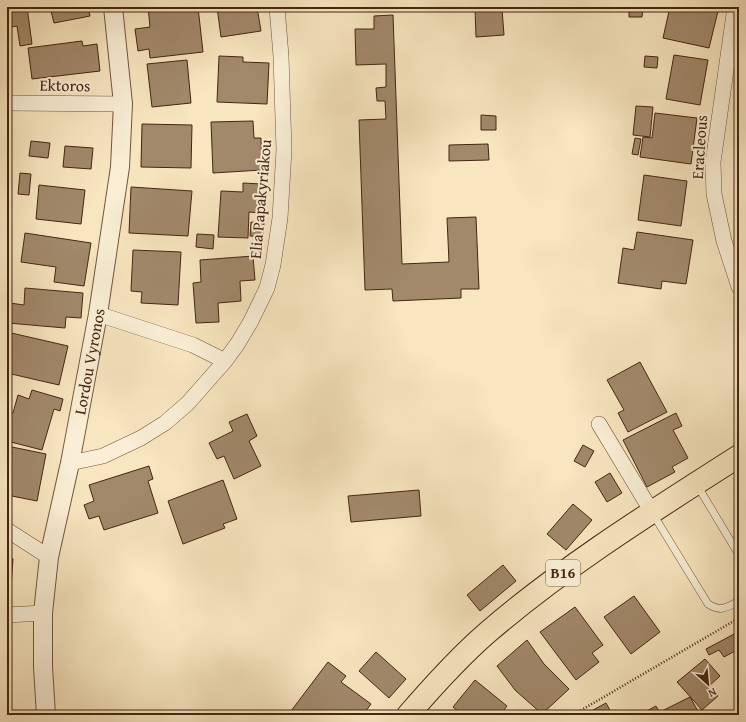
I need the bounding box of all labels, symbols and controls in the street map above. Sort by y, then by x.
street label: Ektoros [39,73,91,97]
street label: Eracleous [685,114,713,180]
street label: Elia Papakyriakou [243,138,277,260]
street label: Lordou Vyronos [67,307,111,417]
road number: B16 [546,560,580,586]
north arrow [688,664,728,704]
text: N [705,684,719,702]

